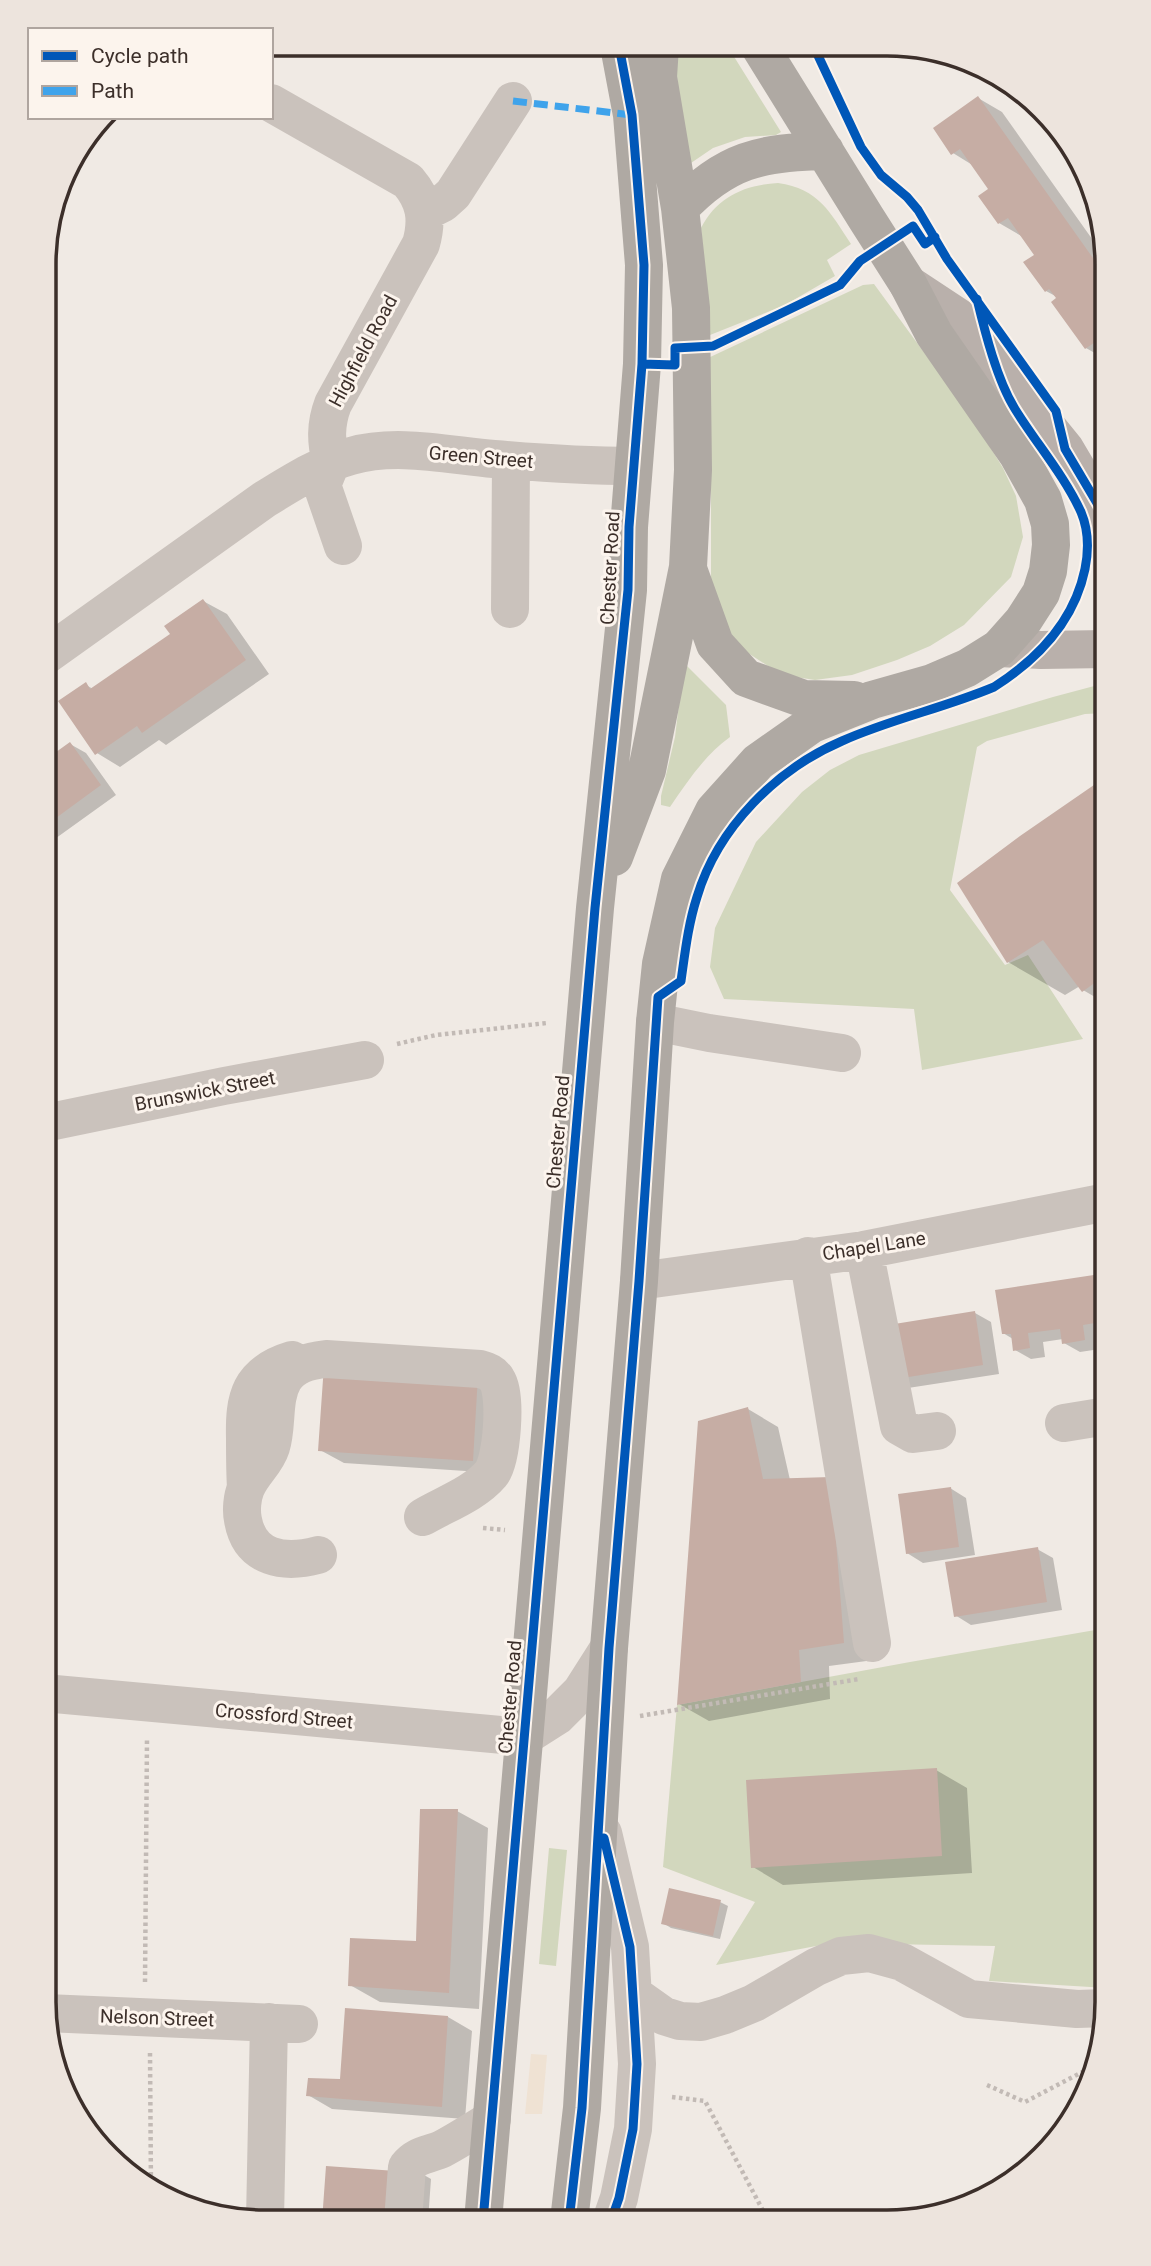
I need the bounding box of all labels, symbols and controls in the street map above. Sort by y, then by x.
legend [28,28,273,119]
text: Cycle path [91,44,189,68]
text: Path [91,79,134,103]
street label: Highfield Road [324,291,402,411]
street label: Green Street [428,441,534,473]
street label: Chester Road [596,511,624,625]
street label: Brunswick Street [133,1066,277,1116]
street label: Chester Road [542,1074,574,1190]
street label: Chapel Lane [821,1226,927,1266]
street label: Chester Road [494,1639,526,1755]
street label: Crossford Street [214,1699,354,1733]
street label: Nelson Street [100,2005,214,2031]

